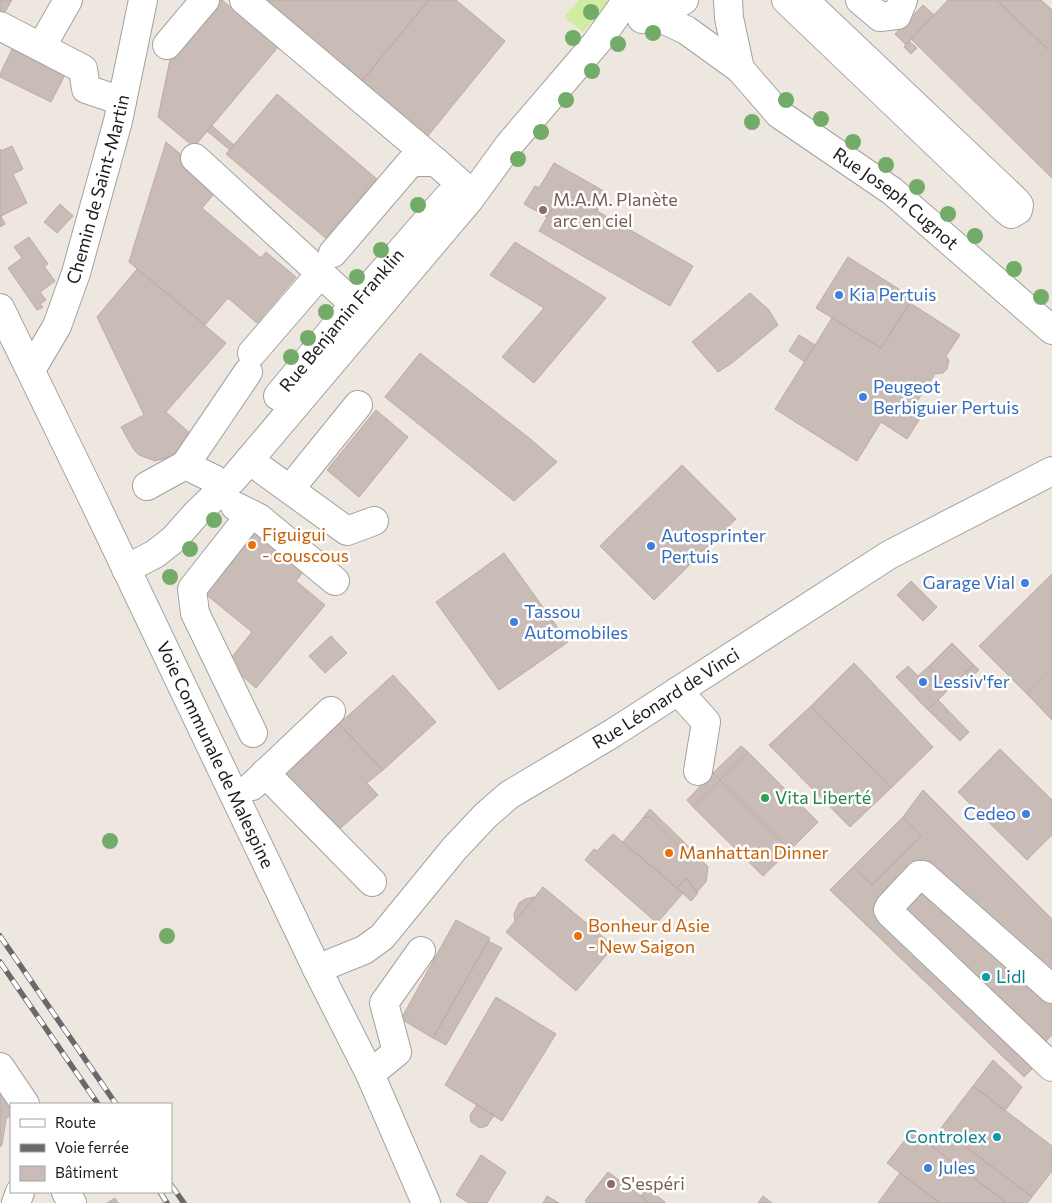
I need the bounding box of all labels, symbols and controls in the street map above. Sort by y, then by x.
street label: Chemin de Saint-Martin [61,92,133,287]
street label: Rue Joseph Cugnot [829,142,963,254]
place label: M.A.M. Planète arc en ciel [553,188,678,231]
marker: M.A.M. Planète arc en ciel [537,204,549,216]
street label: Rue Benjamin Franklin [274,244,408,396]
place label: Kia Pertuis [849,283,937,305]
marker: Kia Pertuis [833,289,845,301]
place label: Peugeot Berbiguier Pertuis [873,375,1019,418]
marker: Peugeot Berbiguier Pertuis [857,391,869,403]
place label: Figuigui - couscous [262,523,349,566]
place label: Autosprinter Pertuis [661,524,766,567]
marker: Figuigui - couscous [246,539,258,551]
marker: Autosprinter Pertuis [645,540,657,552]
place label: Garage Vial [922,571,1015,593]
marker: Garage Vial [1019,577,1031,589]
place label: Tassou Automobiles [524,600,628,643]
marker: Tassou Automobiles [508,616,520,628]
street label: Voie Communale de Malespine [152,638,279,871]
street label: Rue Léonard de Vinci [588,643,743,753]
place label: Lessiv'fer [933,670,1010,692]
marker: Lessiv'fer [917,676,929,688]
place label: Vita Liberté [775,786,871,808]
marker: Vita Liberté [759,792,771,804]
place label: Cedeo [964,802,1016,824]
marker: Cedeo [1020,808,1032,820]
place label: Manhattan Dinner [679,841,829,863]
marker: Manhattan Dinner [663,847,675,859]
place label: Bonheur d Asie - New Saigon [588,914,710,957]
marker: Bonheur d Asie - New Saigon [572,930,584,942]
place label: Lidl [996,965,1026,987]
marker: Lidl [980,971,992,983]
legend [10,1103,172,1193]
text: Route [55,1113,96,1131]
place label: Controlex [905,1125,987,1147]
marker: Controlex [991,1131,1003,1143]
text: Voie ferrée [55,1138,129,1156]
place label: Jules [938,1156,976,1178]
marker: Jules [922,1162,934,1174]
text: Bâtiment [55,1163,118,1181]
place label: S'espéri [621,1172,685,1194]
marker: S'espéri [605,1178,617,1190]

